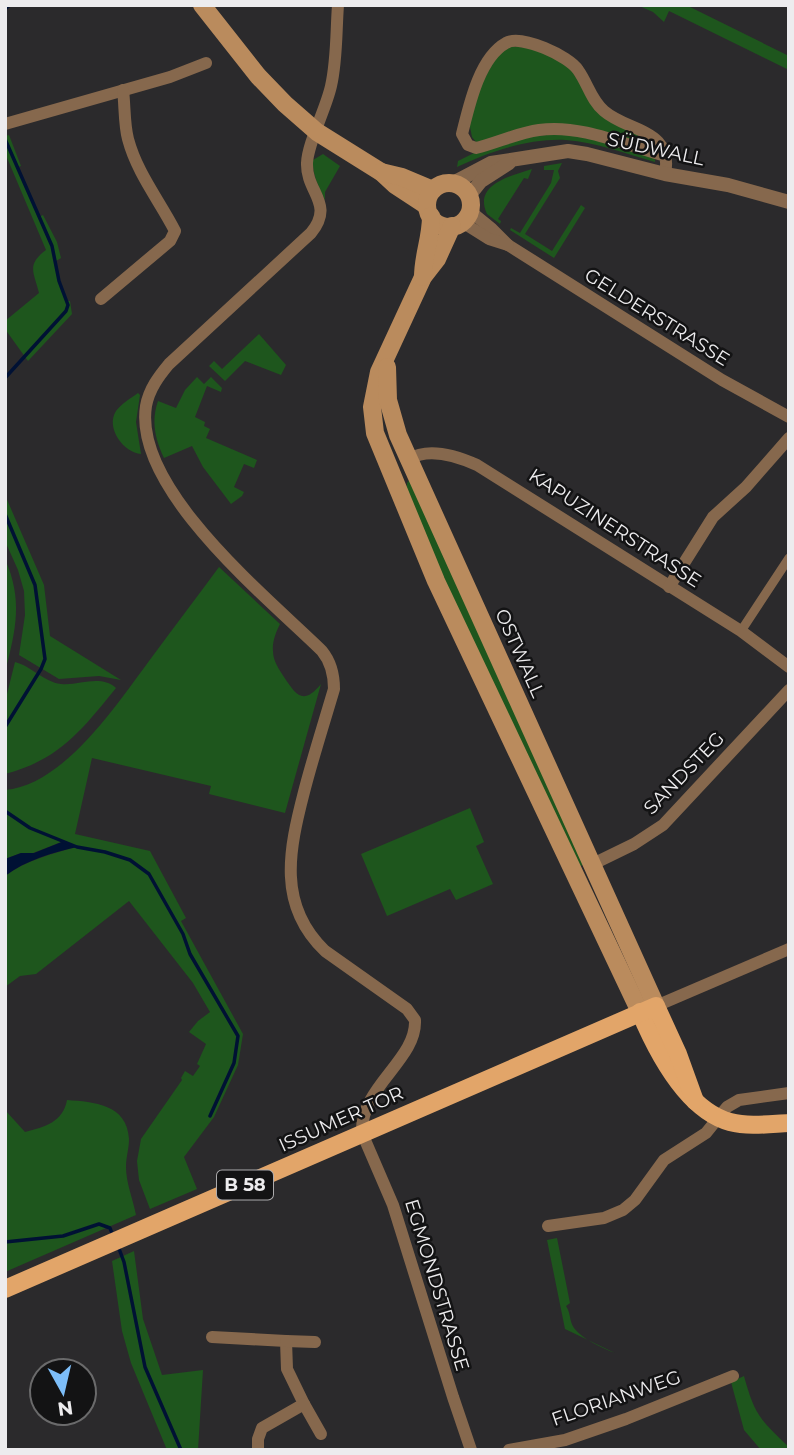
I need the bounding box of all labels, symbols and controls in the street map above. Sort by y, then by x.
street label: SÜDWALL [605,128,707,171]
street label: GELDERSTRASSE [580,263,734,371]
street label: KAPUZINERSTRASSE [524,464,706,592]
street label: OSTWALL [490,605,550,702]
street label: SANDSTEG [639,727,729,819]
street label: ISSUMER TOR [275,1081,407,1157]
road number: B 58 [217,1170,273,1200]
street label: EGMONDSTRASSE [400,1196,474,1374]
north arrow [28,1357,98,1427]
street label: FLORIANWEG [548,1365,684,1431]
text: N [56,1396,75,1421]

